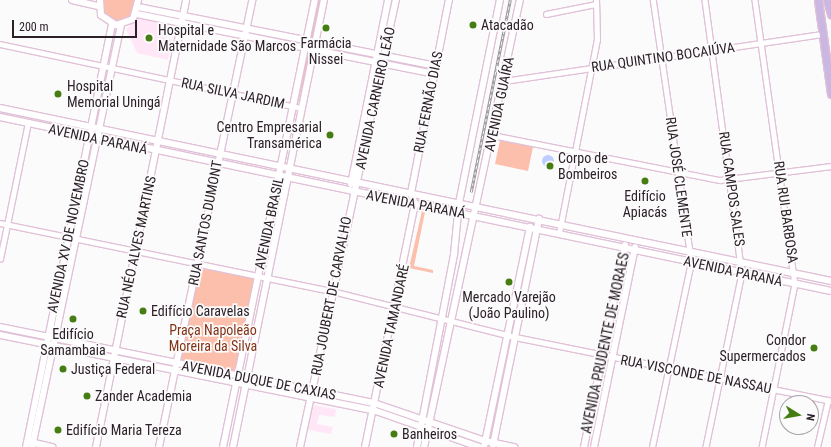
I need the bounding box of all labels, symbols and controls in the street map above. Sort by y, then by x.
scale bar [14,12,139,38]
place label: Atacadão [481,17,534,33]
text: 200 m [19,20,49,34]
marker: Atacadão [468,20,478,30]
place label: Hospital e Maternidade São Marcos [158,22,296,54]
marker: Farmácia Nissei [321,23,331,33]
street label: AVENIDA CARNEIRO LEÃO [352,25,398,171]
marker: Hospital e Maternidade São Marcos [143,32,155,44]
place label: Farmácia Nissei [300,35,352,68]
street label: RUA QUINTINO BOCAIÚVA [590,39,736,75]
street label: RUA FERNÃO DIAS [410,50,446,154]
street label: AVENIDA GUAÍRA [481,55,517,153]
street label: RUA SILVA JARDIM [180,74,286,112]
place label: Hospital Memorial Uningá [67,78,161,110]
marker: Hospital Memorial Uningá [52,88,64,100]
street label: RUA JOSÉ CLEMENTE [662,116,696,238]
place label: Centro Empresarial Transamérica [217,119,322,152]
street label: AVENIDA PARANÁ [47,120,149,158]
marker: Centro Empresarial Transamérica [325,130,335,140]
street label: RUA CAMPOS SALES [716,130,748,248]
place label: Corpo de Bombeiros [558,150,617,182]
street label: AVENIDA XV DE NOVEMBRO [44,158,92,314]
street label: RUA SANTOS DUMONT [185,159,225,287]
street label: RUA RUI BARBOSA [771,160,801,264]
marker: Corpo de Bombeiros [545,161,555,171]
street label: RUA NÉO ALVES MARTINS [113,174,159,320]
street label: AVENIDA BRASIL [251,175,287,271]
marker: Edifício Apiacás [640,176,650,186]
street label: AVENIDA PARANÁ [365,186,467,222]
place label: Edifício Apiacás [623,188,667,220]
street label: RUA JOUBERT DE CARVALHO [307,215,355,377]
street label: AVENIDA PRUDENTE DE MORAES [578,251,632,435]
street label: AVENIDA PARANÁ [682,252,784,290]
street label: AVENIDA TAMANDARÉ [370,263,412,389]
marker: Mercado Varejão (João Paulino) [504,277,514,287]
place label: Mercado Varejão (João Paulino) [462,289,556,322]
place label: Edifício Caravelas [151,303,250,319]
marker: Edifício Caravelas [138,306,148,316]
marker: Edifício Samambaia [68,314,78,324]
park label: Praça Napoleão Moreira da Silva [169,322,257,354]
place label: Edifício Samambaia [40,326,106,358]
place label: Condor Supermercados [719,332,806,364]
marker: Condor Supermercados [809,343,819,353]
street label: RUA VISCONDE DE NASSAU [619,351,773,397]
street label: AVENIDA DUQUE DE CAXIAS [180,357,338,403]
place label: Justiça Federal [71,361,155,377]
marker: Justiça Federal [58,364,68,374]
place label: Zander Academia [95,388,192,404]
marker: Zander Academia [82,391,92,401]
north arrow [779,395,819,435]
text: N [803,413,817,422]
place label: Edifício Maria Tereza [66,422,182,438]
marker: Edifício Maria Tereza [53,425,63,435]
place label: Banheiros [402,426,457,442]
marker: Banheiros [389,429,399,439]

